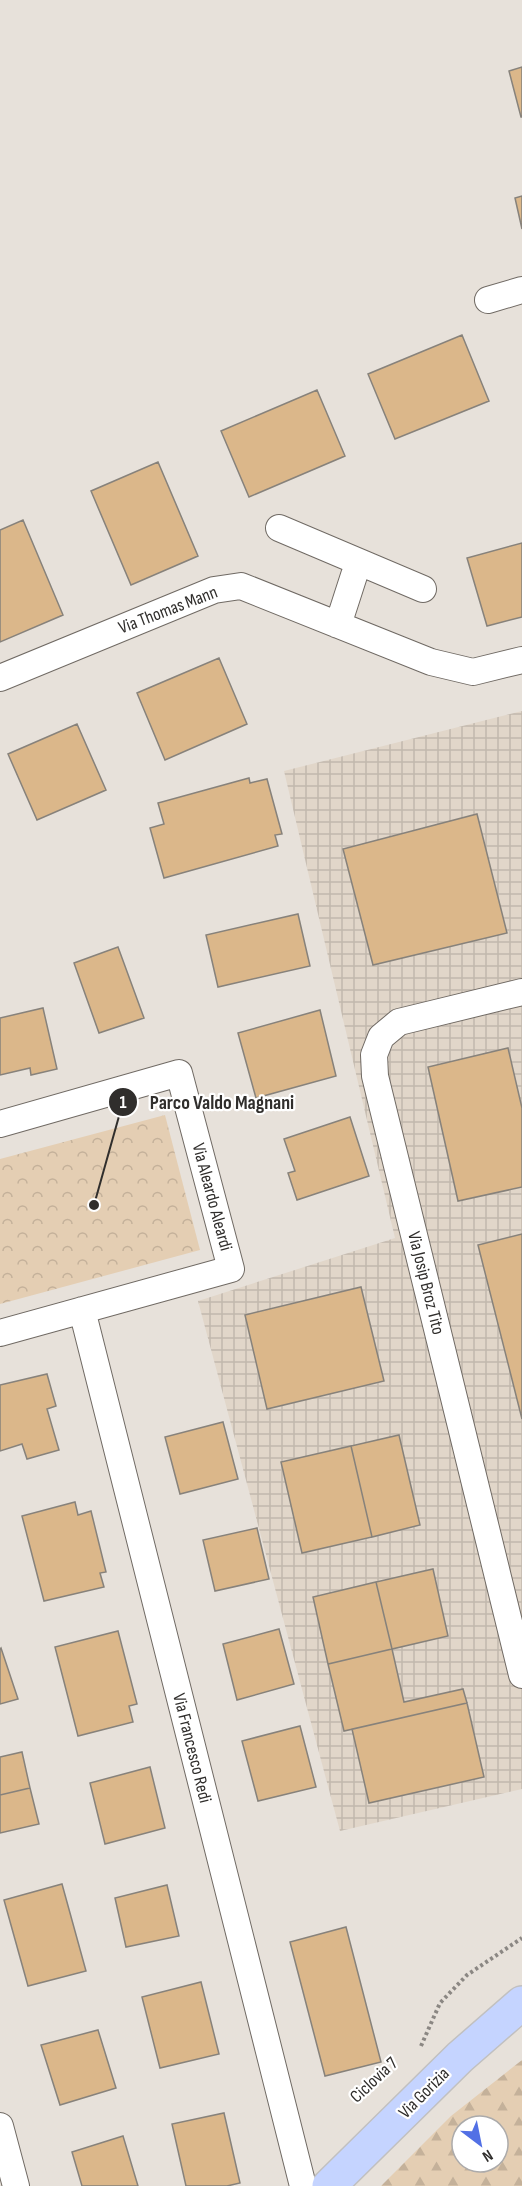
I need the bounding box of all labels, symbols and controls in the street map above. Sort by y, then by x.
street label: Via Thomas Mann [116,581,220,639]
callout: Parco Valdo Magnani [108,1083,306,1121]
text: Parco Valdo Magnani [150,1091,294,1115]
text: 1 [119,1092,127,1113]
street label: Via Aleardo Aleardi [188,1141,236,1253]
street label: Via Josip Broz Tito [403,1229,449,1337]
street label: Via Francesco Redi [168,1691,216,1805]
street label: Ciclovia 7 [346,2052,403,2107]
street label: Via Gorizia [394,2063,454,2123]
north arrow [450,2114,510,2174]
text: N [478,2145,496,2166]

